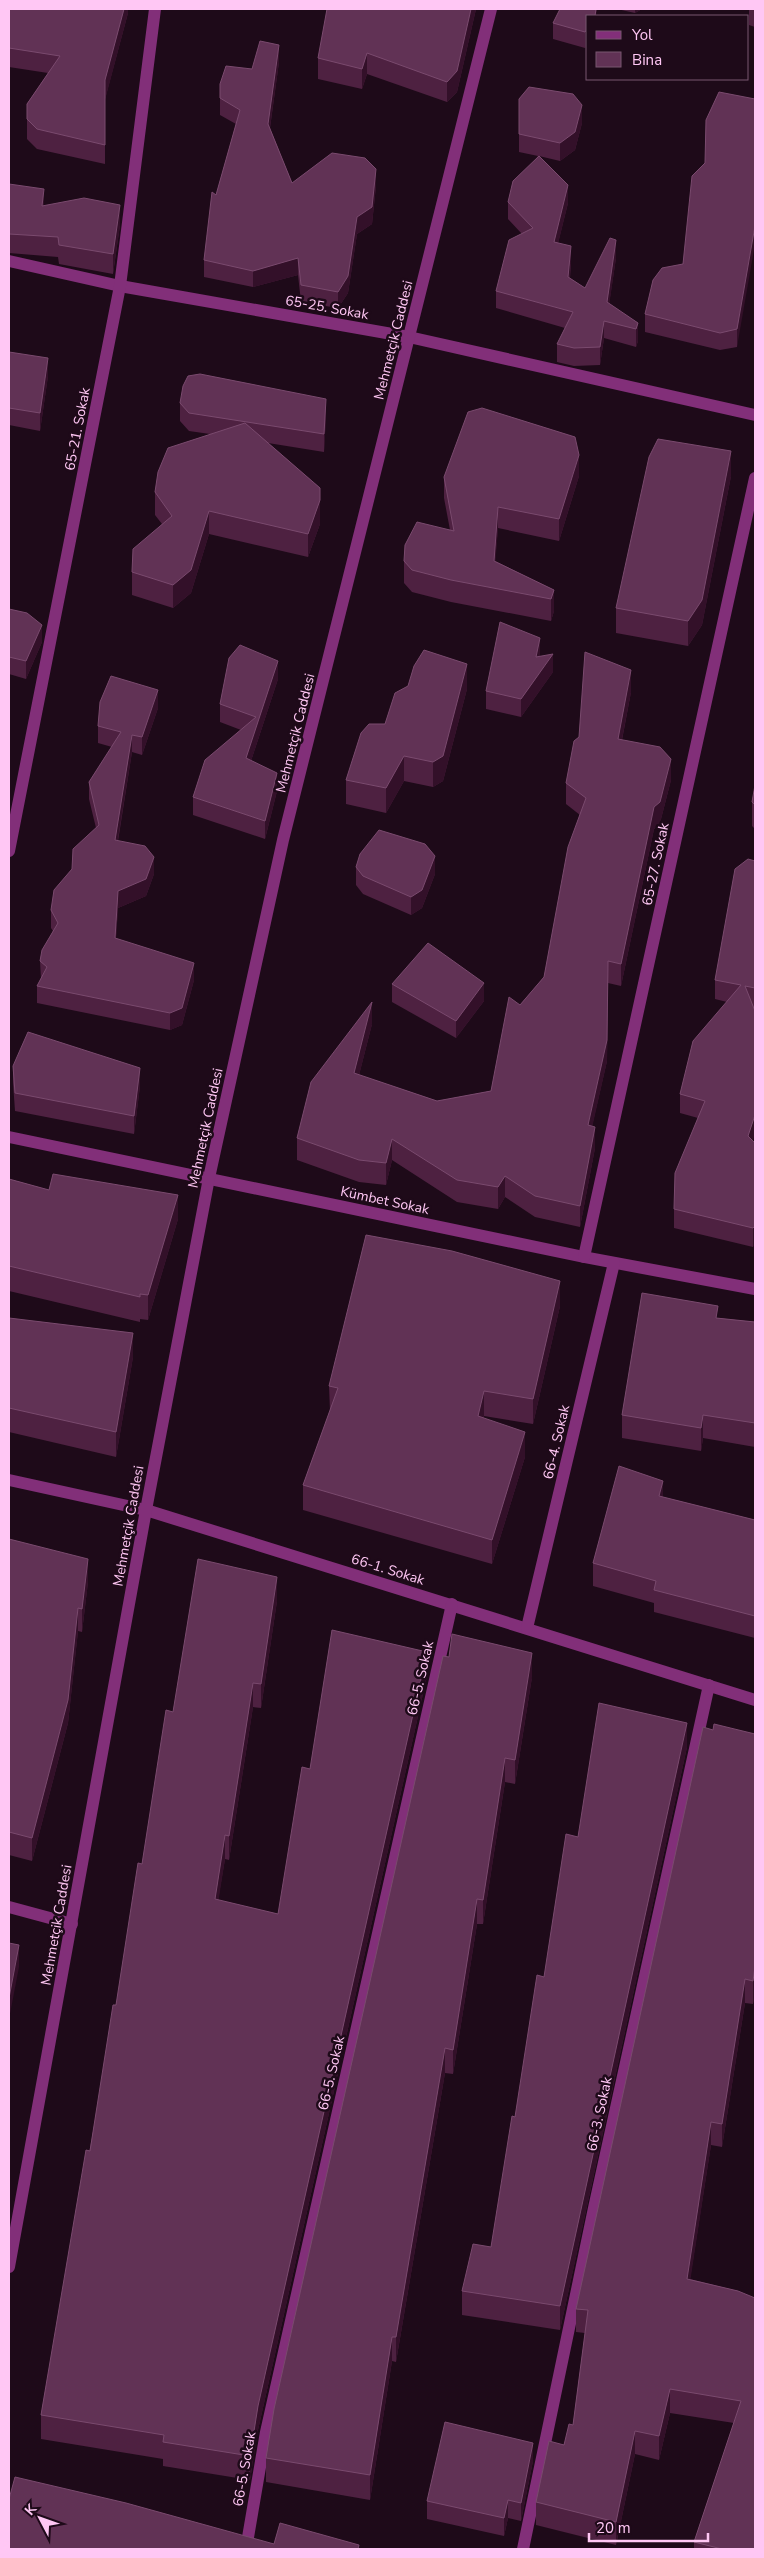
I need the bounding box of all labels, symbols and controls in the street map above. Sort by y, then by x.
legend [586,15,749,80]
text: Yol [631,25,653,45]
text: Bina [632,50,662,70]
street label: Mehmetçik Caddesi [369,278,417,402]
street label: 65-25. Sokak [284,291,371,324]
street label: 65-21. Sokak [60,385,95,472]
street label: Mehmetçik Caddesi [271,671,319,795]
street label: 65-27. Sokak [637,820,674,907]
street label: Mehmetçik Caddesi [183,1066,227,1190]
street label: Kümbet Sokak [339,1182,432,1219]
street label: 66-4. Sokak [539,1402,574,1481]
street label: Mehmetçik Caddesi [109,1464,148,1588]
street label: 66-1. Sokak [349,1549,428,1590]
street label: 66-5. Sokak [403,1638,438,1717]
street label: Mehmetçik Caddesi [37,1863,76,1987]
street label: 66-5. Sokak [314,2033,349,2112]
street label: 66-3. Sokak [582,2074,617,2153]
street label: 66-5. Sokak [229,2429,261,2508]
north arrow [15,2493,65,2543]
text: K [20,2500,41,2520]
scale bar [589,2510,708,2542]
text: 20 m [596,2518,631,2538]

